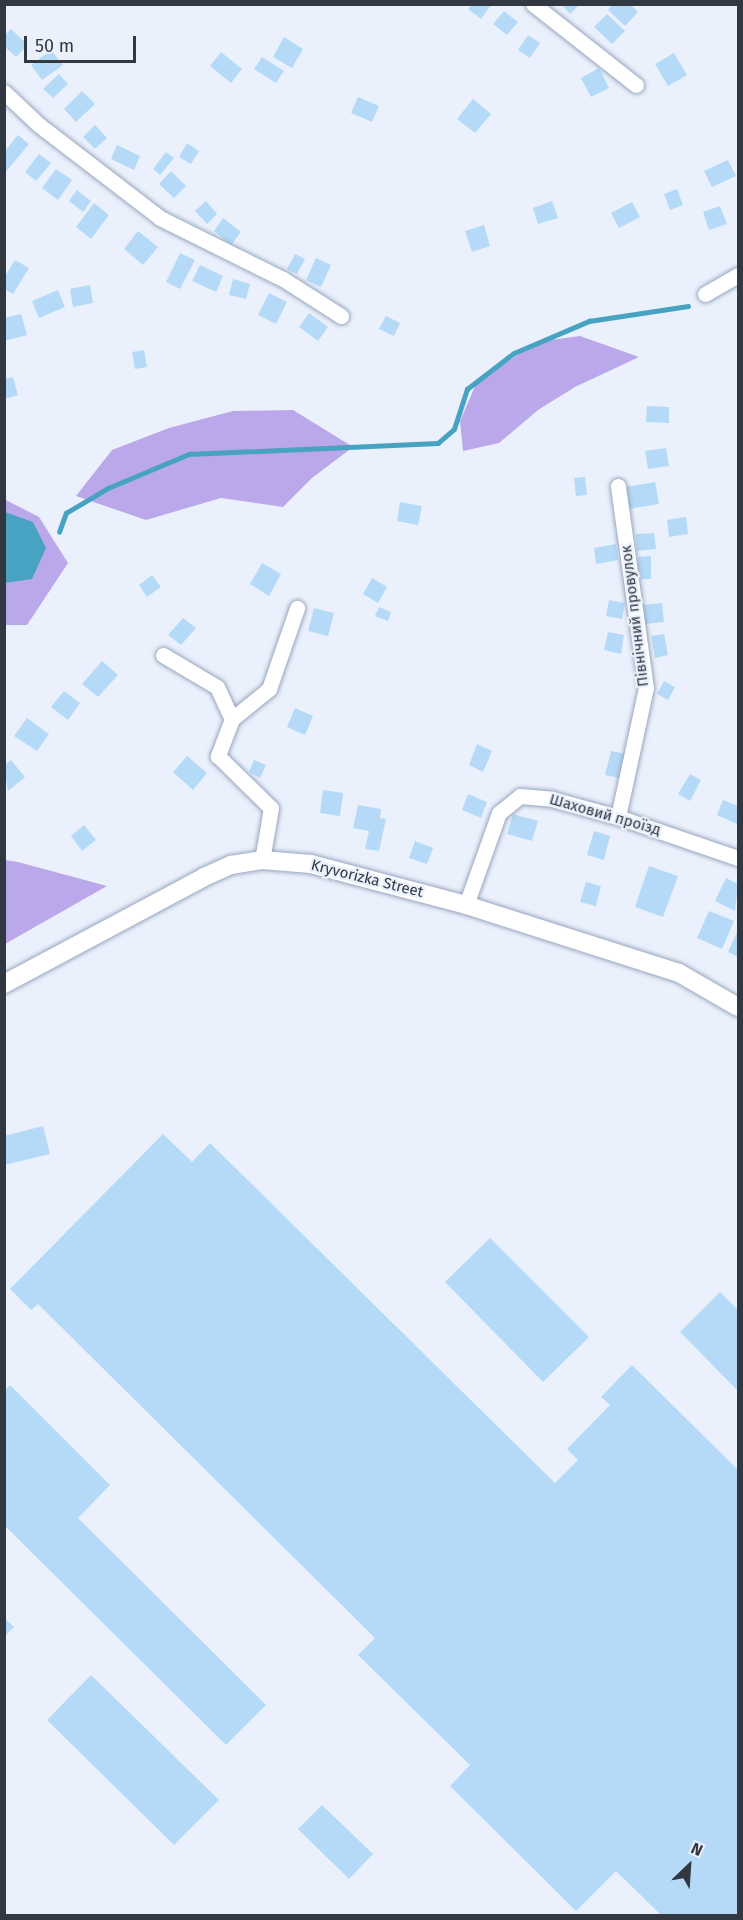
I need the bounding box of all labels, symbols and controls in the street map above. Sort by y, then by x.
scale bar [27,24,140,62]
text: 50 m [35,35,74,57]
street label: Північний провулок [617,544,653,688]
street label: Шаховий проїзд [547,791,663,839]
street label: Kryvorizka Street [309,856,425,902]
north arrow [659,1836,719,1896]
text: N [688,1838,706,1860]

